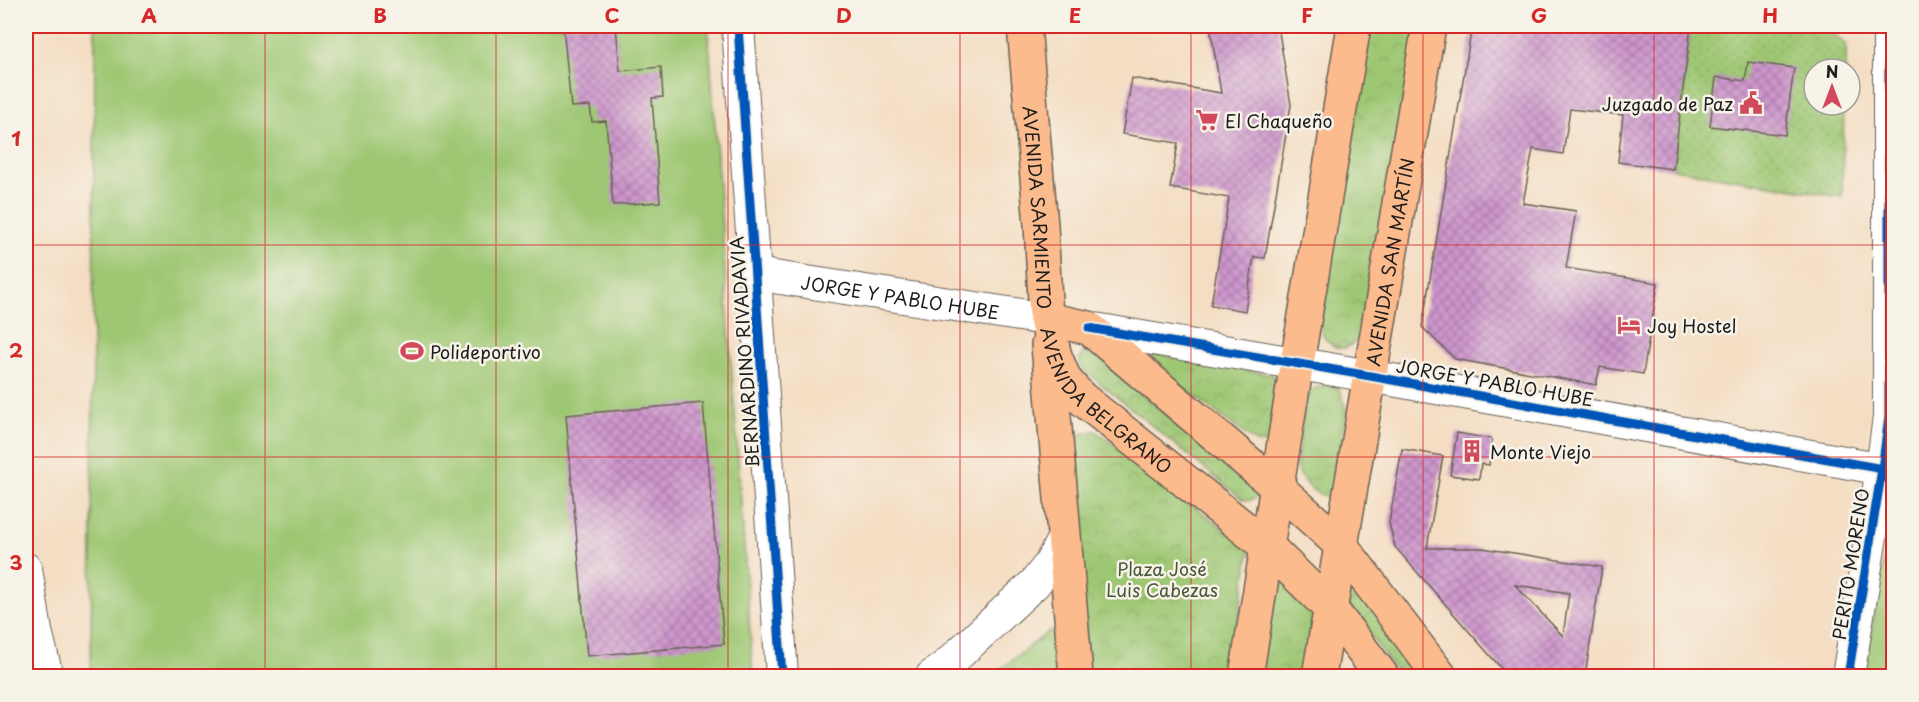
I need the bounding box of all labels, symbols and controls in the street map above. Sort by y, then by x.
text: A [141,0,157,30]
text: B [373,0,387,30]
text: C [604,0,620,30]
text: D [836,0,852,30]
text: E [1069,0,1081,30]
text: F [1301,0,1313,30]
text: G [1531,0,1547,30]
text: H [1762,0,1778,30]
north arrow [1802,57,1862,117]
text: N [1826,59,1838,83]
place label: Juzgado de Paz [1602,90,1733,117]
public building icon: Juzgado de Paz [1738,90,1764,116]
street label: AVENIDA SARMIENTO [1017,105,1059,310]
supermarket icon: El Chaqueño [1194,107,1220,133]
place label: El Chaqueño [1225,107,1332,134]
text: 1 [11,123,21,153]
street label: AVENIDA SAN MARTÍN [1358,156,1420,368]
street label: BERNARDINO RIVADAVIA [722,235,766,469]
street label: JORGE Y PABLO HUBE [799,268,1001,325]
hotel icon: Joy Hostel [1616,312,1642,338]
place label: Joy Hostel [1647,312,1736,339]
street label: AVENIDA BELGRANO [1035,324,1178,479]
text: 2 [9,335,23,365]
sports icon: Polideportivo [399,338,425,364]
place label: Polideportivo [430,338,541,365]
street label: JORGE Y PABLO HUBE [1394,351,1596,413]
building icon: Monte Viejo [1459,438,1485,464]
place label: Monte Viejo [1490,438,1591,465]
street label: PERITO MORENO [1825,486,1875,642]
text: 3 [9,547,23,577]
park label: Plaza José Luis Cabezas [1106,555,1218,603]

